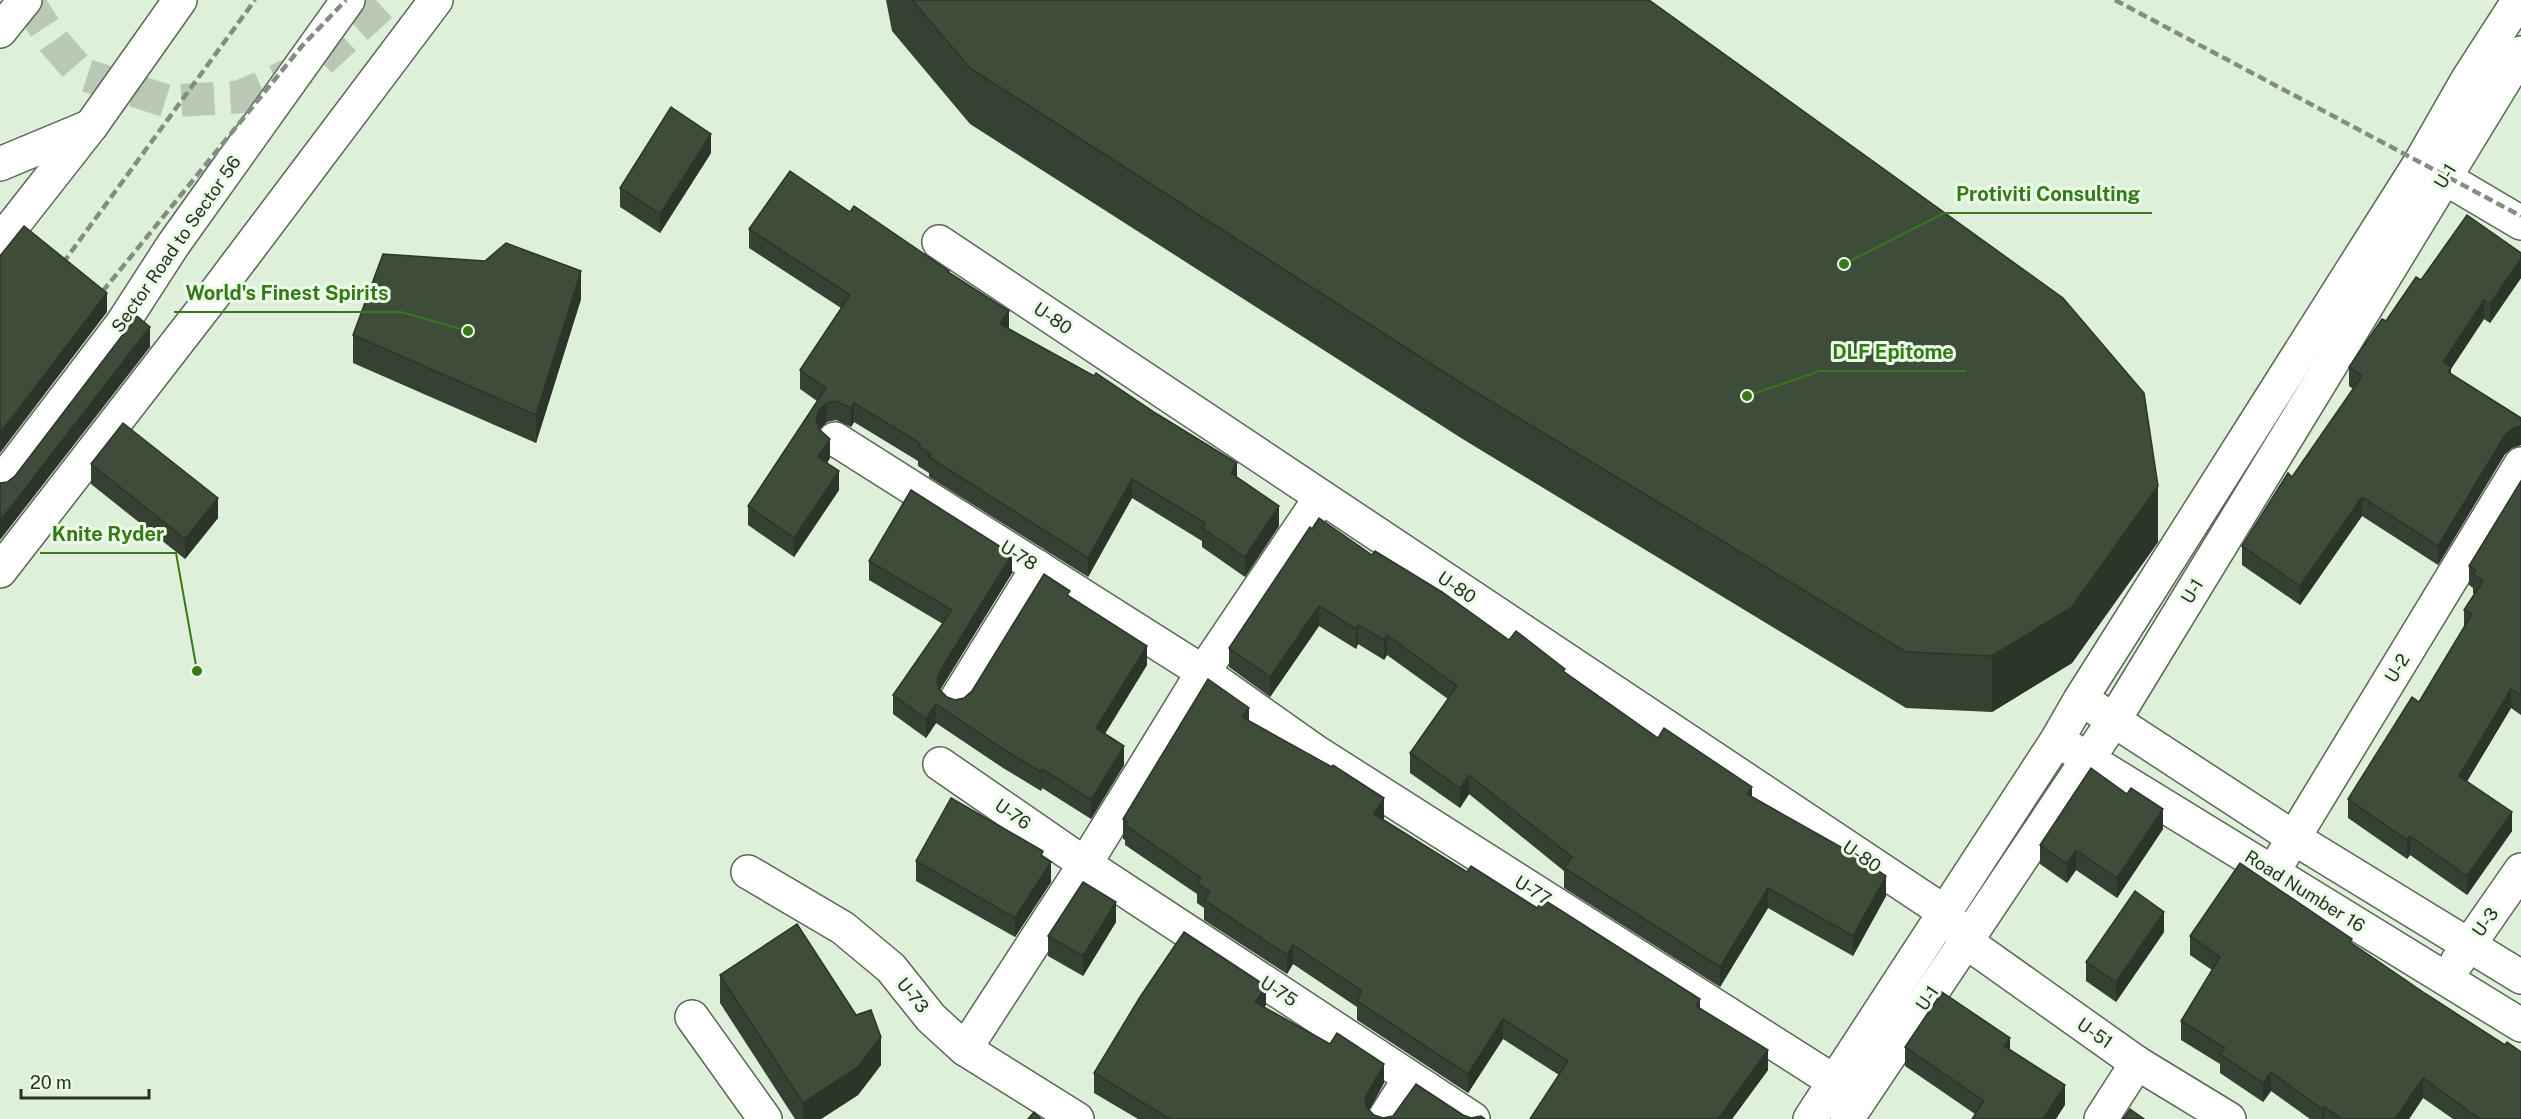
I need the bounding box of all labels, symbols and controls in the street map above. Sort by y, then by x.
street label: Sector Road to Sector 56 [107,152,245,336]
street label: U-1 [2429,160,2461,192]
callout: Protiviti Consulting [1944,175,2152,213]
text: Protiviti Consulting [1956,182,2141,206]
callout: World's Finest Spirits [174,274,401,312]
text: World's Finest Spirits [185,281,389,305]
street label: U-80 [1030,298,1076,338]
callout: DLF Epitome [1820,333,1966,371]
text: DLF Epitome [1832,340,1954,364]
callout: Knite Ryder [40,515,176,553]
text: Knite Ryder [52,522,164,546]
street label: U-78 [997,536,1041,574]
street label: U-80 [1434,567,1480,607]
street label: U-1 [2176,575,2208,607]
street label: U-2 [2380,650,2414,686]
street label: U-76 [991,794,1035,834]
street label: U-80 [1839,836,1885,876]
street label: Road Number 16 [2241,846,2369,936]
street label: U-77 [1511,871,1555,909]
street label: U-3 [2468,903,2502,941]
street label: U-75 [1257,971,1301,1011]
street label: U-73 [893,973,933,1017]
street label: U-1 [1911,982,1943,1014]
street label: U-51 [2073,1013,2117,1053]
scale bar [21,1062,148,1100]
text: 20 m [30,1072,72,1093]

